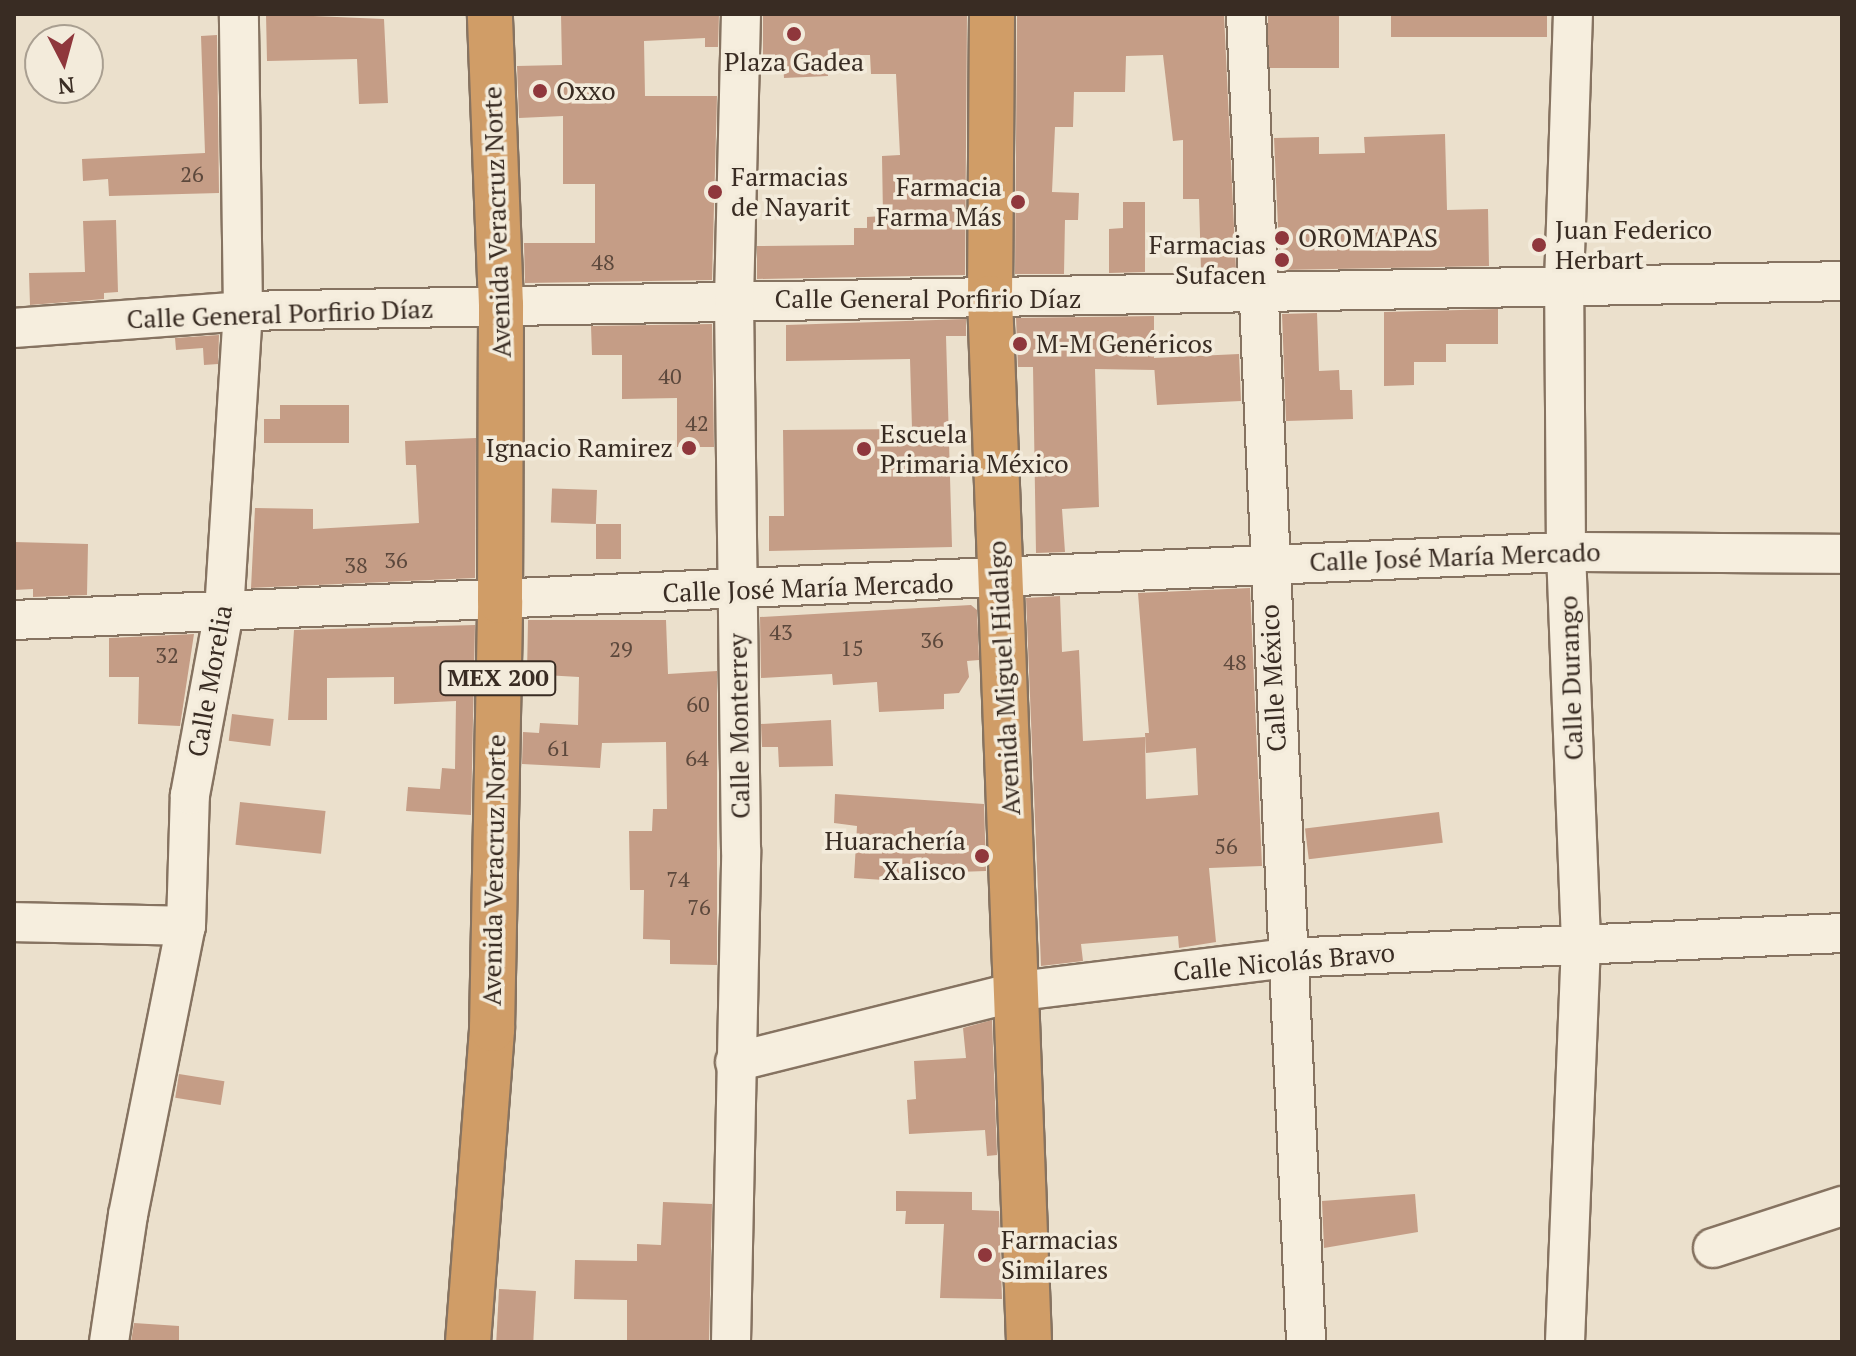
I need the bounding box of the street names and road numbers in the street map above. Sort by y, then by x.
street label: Avenida Veracruz Norte [477,85,517,359]
street label: Calle General Porfirio Díaz [775,283,1081,315]
street label: Calle General Porfirio Díaz [126,293,434,335]
street label: Calle José María Mercado [1309,536,1601,578]
street label: Avenida Miguel Hidalgo [981,540,1027,816]
street label: Calle José María Mercado [662,567,954,609]
street label: Calle Durango [1553,595,1589,761]
street label: Calle Morelia [181,603,239,759]
street label: Calle México [1254,604,1292,752]
street label: Calle Monterrey [722,633,756,819]
road number: MEX 200 [438,658,558,698]
street label: Avenida Veracruz Norte [476,733,512,1007]
street label: Calle Nicolás Bravo [1172,937,1396,987]

